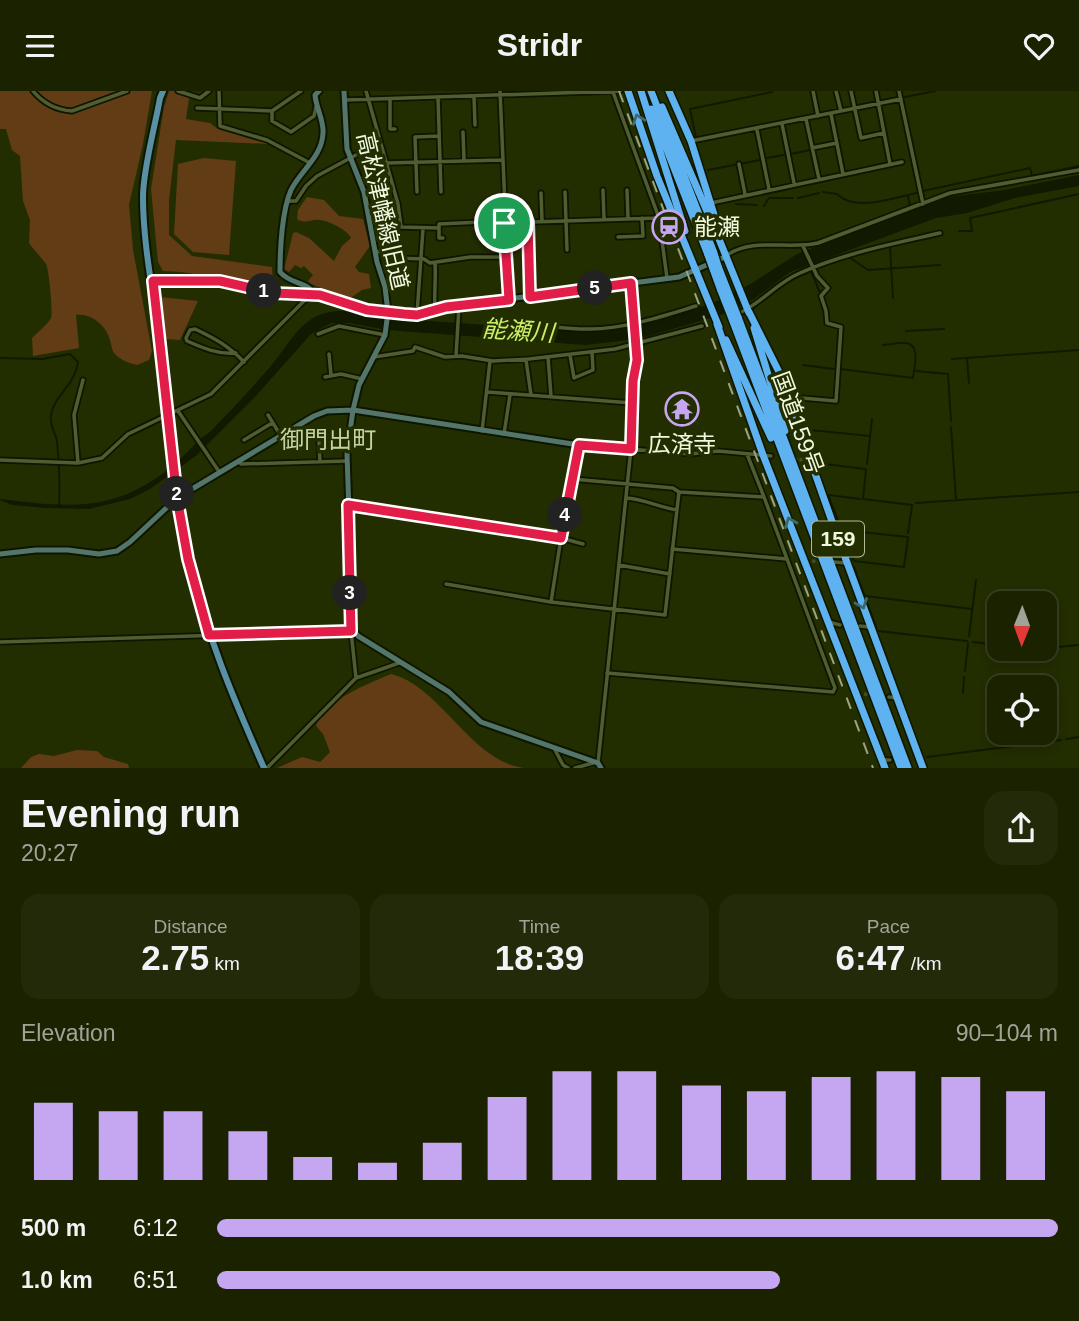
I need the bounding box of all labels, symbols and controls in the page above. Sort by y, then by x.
icon: menu [21,27,59,65]
text: Stridr [497,27,582,63]
icon: heart [1020,27,1058,65]
one-way arrow [632,114,646,126]
street label: 高松津幡線旧道 [352,130,414,292]
pin [474,193,534,253]
icon: arrive [485,204,523,242]
station icon: 能瀬 [650,208,688,246]
place label: 能瀬 [694,214,740,240]
pin: 5 [578,271,612,305]
pin: 1 [246,273,282,309]
text: 5 [589,277,600,298]
text: 1 [258,280,269,301]
water label: 能瀬川 [481,315,558,347]
street label: 国道159号 [767,368,829,478]
temple icon: 広済寺 [663,390,701,428]
district label: 御門出町 [280,426,376,453]
place label: 広済寺 [648,431,717,457]
pin: 2 [160,477,194,511]
text: 2 [171,483,182,504]
pin: 4 [548,497,582,533]
text: 4 [559,504,570,525]
one-way arrow [784,516,798,529]
road number: 159 [812,521,864,557]
pin: 3 [332,575,368,611]
text: 3 [344,582,355,603]
north arrow [987,591,1057,661]
map controls [987,591,1057,745]
one-way arrow [853,597,867,609]
button: locate [987,675,1057,745]
button: share [984,791,1058,865]
text: Evening run [21,793,241,835]
text: 20:27 [21,840,79,866]
text: Distance [154,916,227,937]
text: Time [519,916,560,937]
text: Pace [867,916,910,937]
text: 2.75 [141,938,209,977]
text: 18:39 [495,938,584,977]
text: 6:47 [836,938,906,977]
text: km [209,953,240,974]
text: /km [906,953,941,974]
text: Elevation [21,1020,116,1046]
text: 90–104 m [956,1020,1058,1046]
text: 500 m [21,1215,86,1241]
text: 6:12 [133,1215,178,1241]
text: 1.0 km [21,1267,93,1293]
text: 6:51 [133,1267,178,1293]

